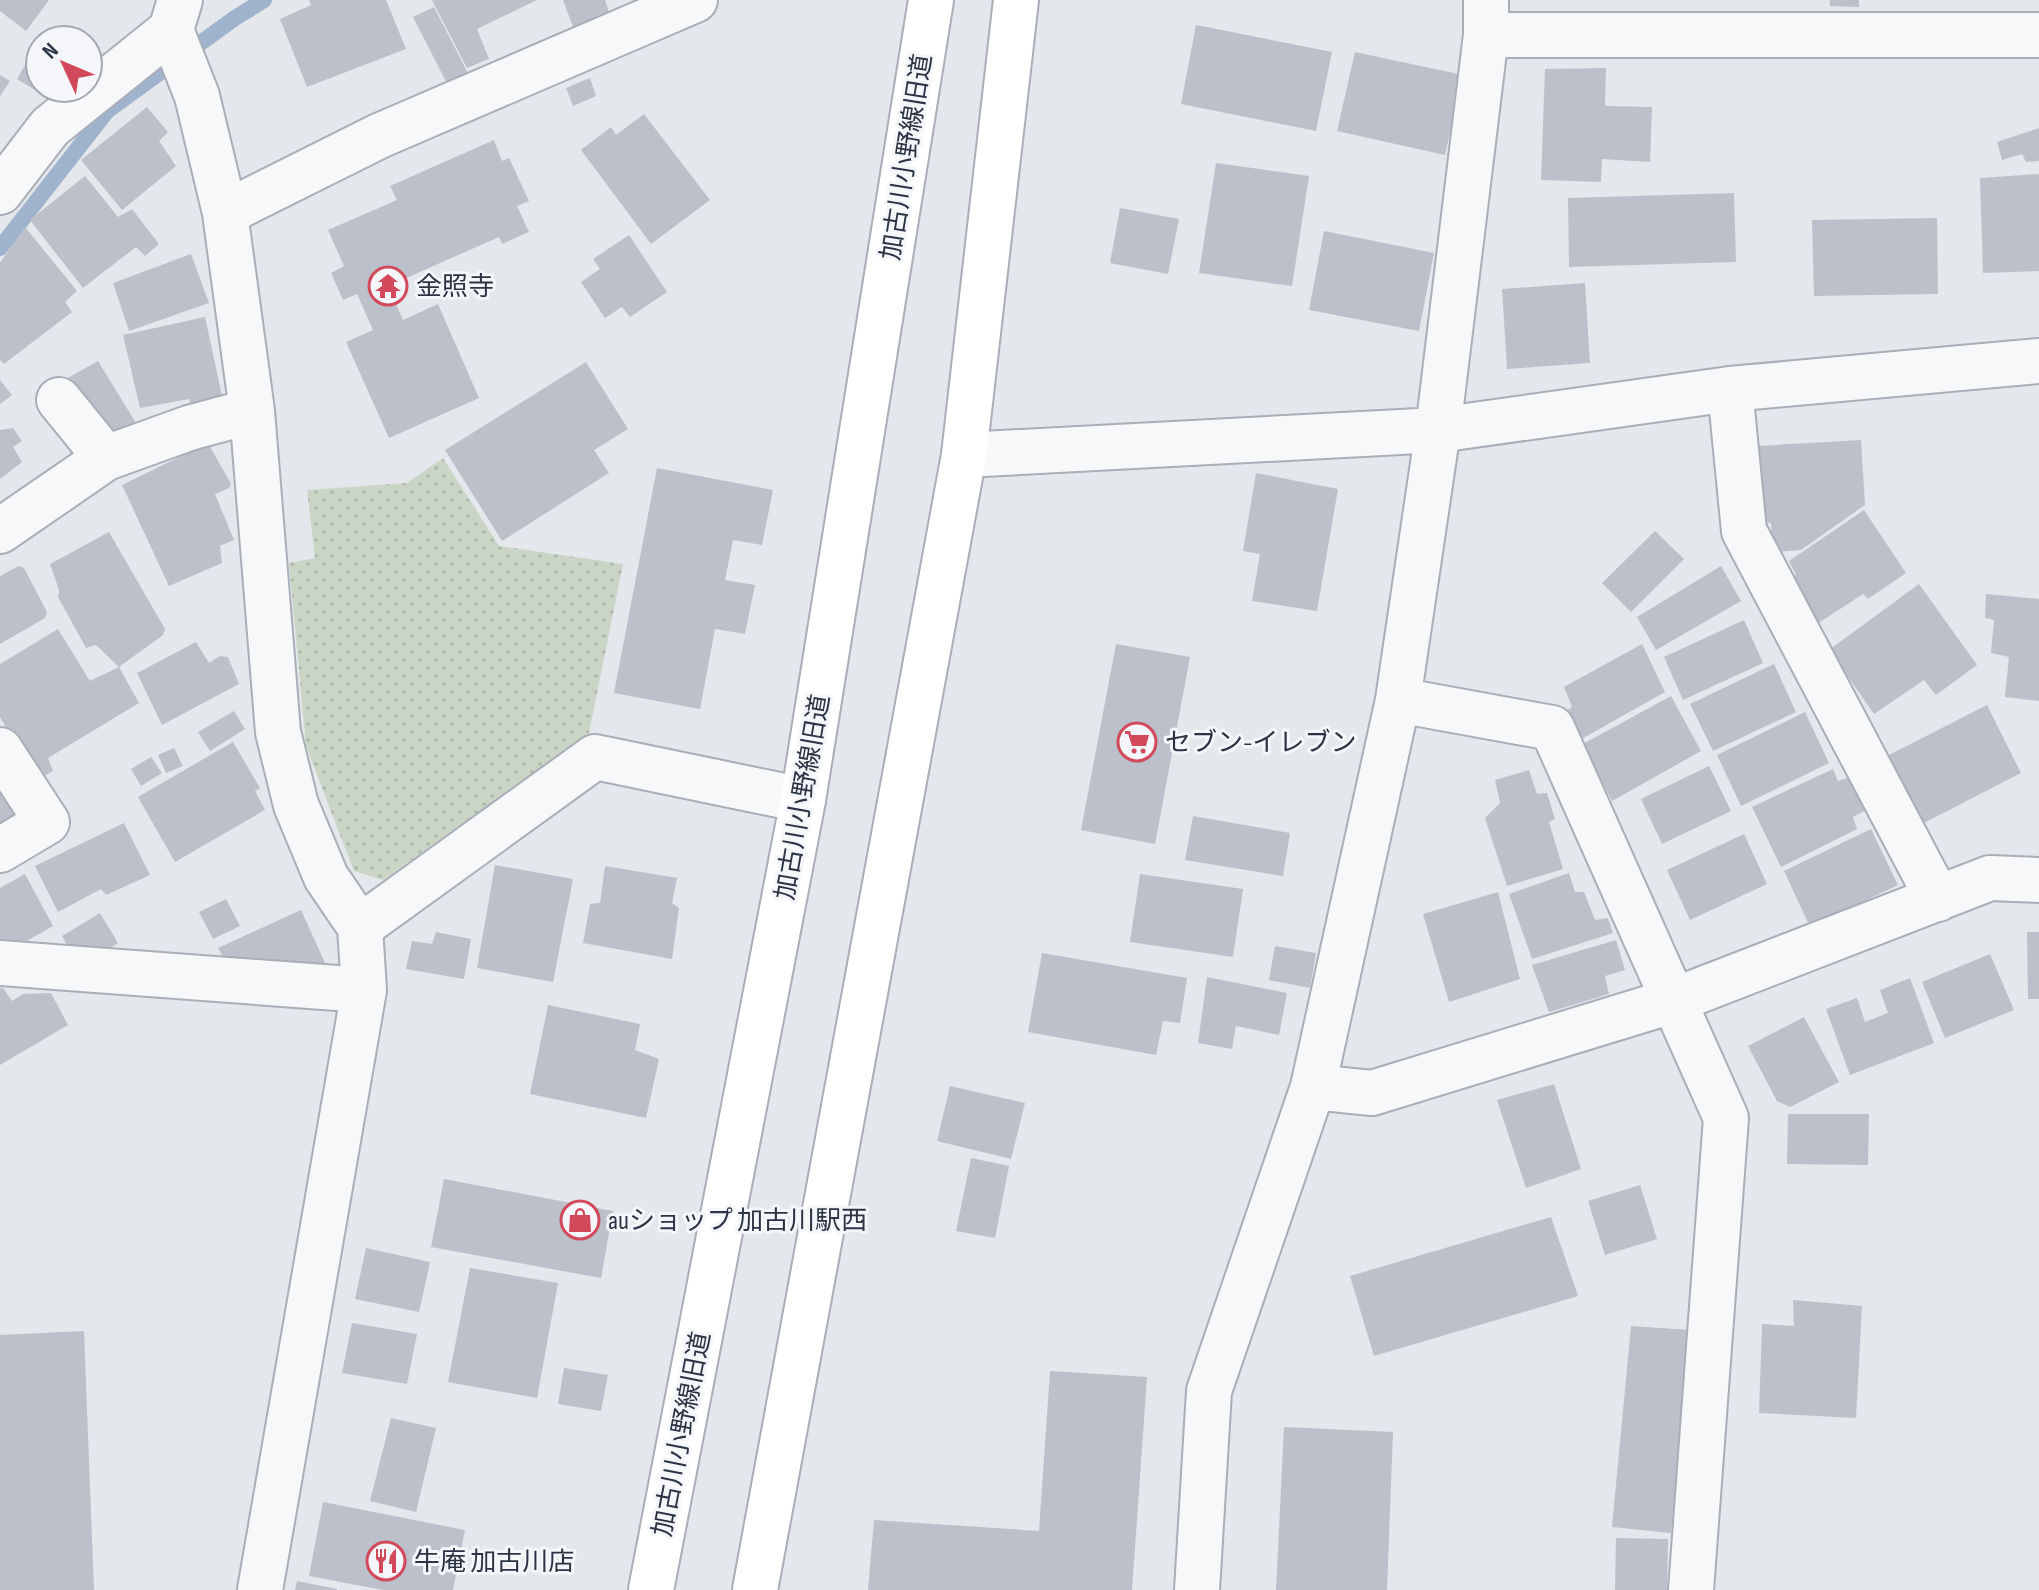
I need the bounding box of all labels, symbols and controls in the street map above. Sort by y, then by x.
north arrow [24,24,104,104]
text: N [37,38,64,65]
street label: 加古川小野線旧道 [876,52,939,262]
temple icon: 金照寺 [367,265,409,307]
place label: 金照寺 [416,272,494,303]
street label: 加古川小野線旧道 [770,692,837,902]
supermarket icon: セブン-イレブン [1116,721,1158,763]
place label: セブン-イレブン [1165,728,1357,759]
shop icon: auショップ 加古川駅西 [559,1199,601,1241]
place label: auショップ 加古川駅西 [608,1206,867,1237]
street label: 加古川小野線旧道 [647,1329,718,1539]
restaurant icon: 牛庵 加古川店 [365,1540,407,1582]
place label: 牛庵 加古川店 [414,1547,574,1578]

